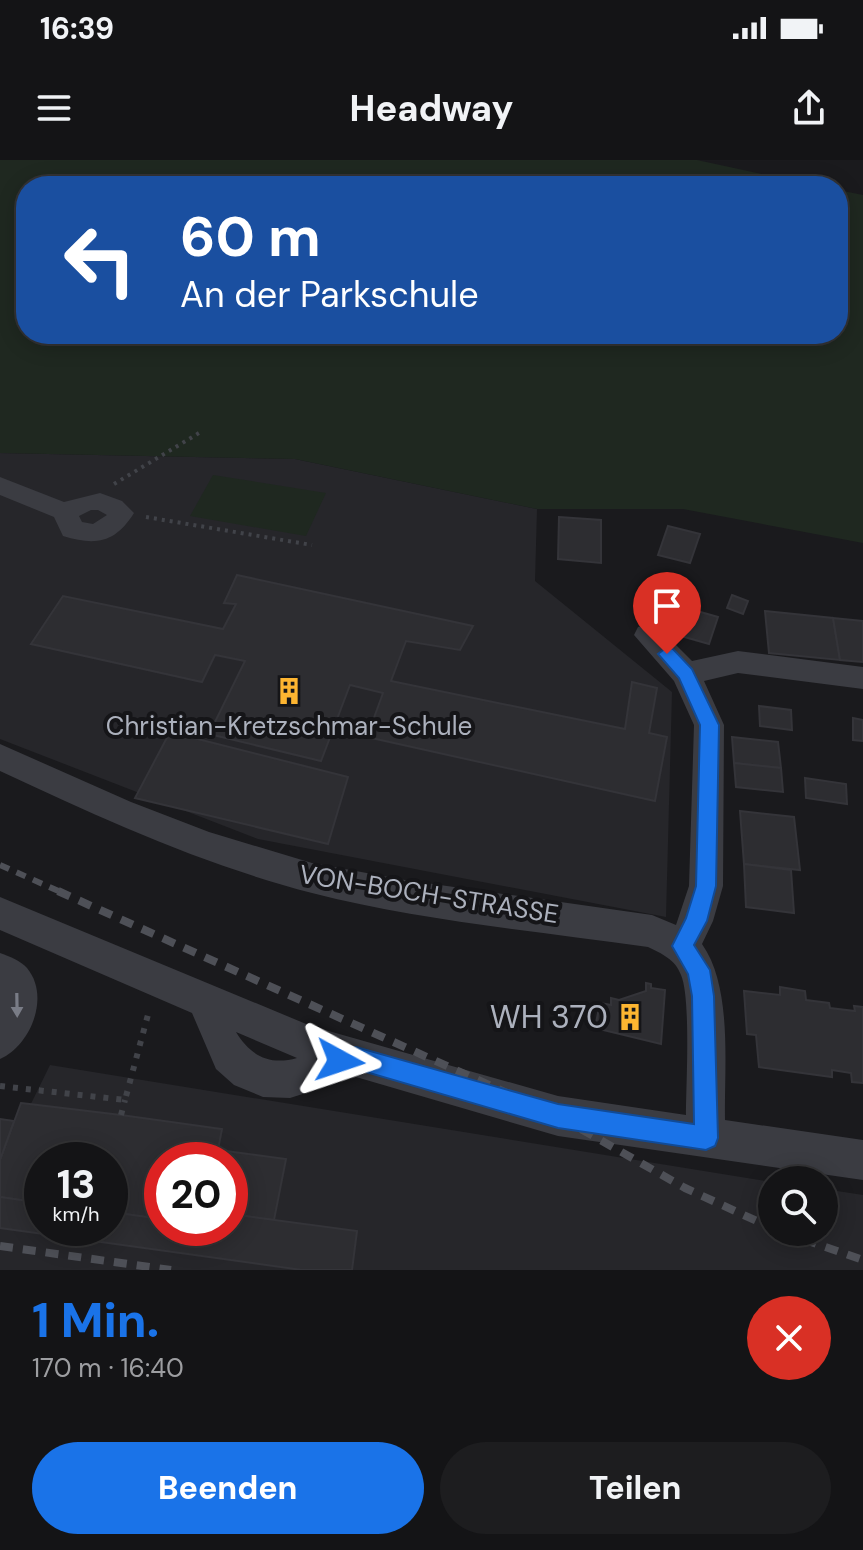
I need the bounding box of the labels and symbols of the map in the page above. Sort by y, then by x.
pin [633,572,701,654]
building icon: Christian-Kretzschmar-Schule [274,676,304,706]
place label: Christian-Kretzschmar-Schule [106,709,472,743]
street label: VON-BOCH-STRASSE [297,857,561,931]
one-way arrow [11,992,23,1018]
place label: WH 370 [490,996,608,1038]
building icon: WH 370 [615,1002,645,1032]
position arrow [298,1019,382,1103]
speed limit sign: 20 [144,1142,248,1246]

